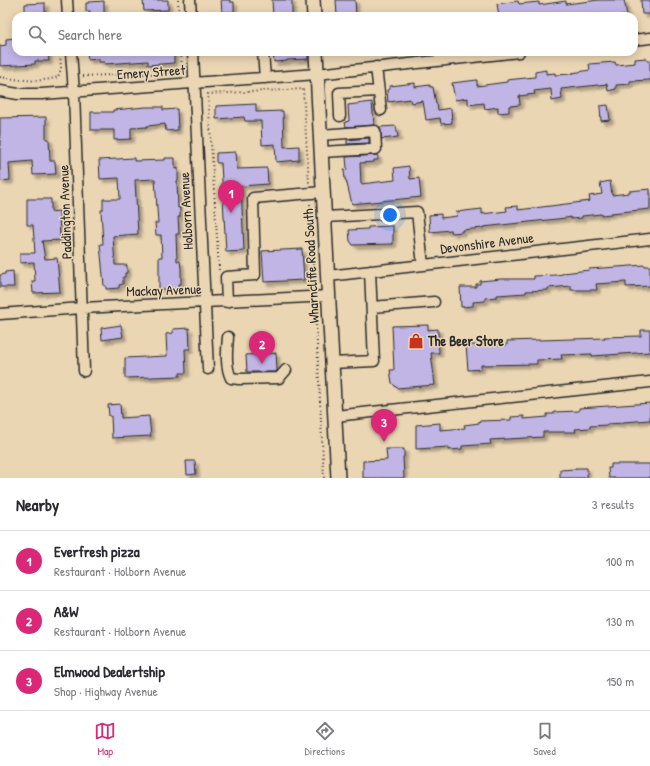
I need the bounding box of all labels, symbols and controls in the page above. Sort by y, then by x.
search box [12,12,638,56]
icon: search [26,23,48,45]
text: Search here [58,24,122,45]
street label: Emery Street [116,60,186,84]
street label: Paddington Avenue [53,164,77,259]
street label: Holborn Avenue [174,171,197,250]
pin: 1 [218,180,244,213]
your location [380,205,400,225]
street label: Wharncliffe Road South [298,208,323,324]
street label: Devonshire Avenue [439,227,535,258]
street label: Mackay Avenue [126,279,202,301]
pin: 2 [249,331,275,364]
place label: The Beer Store [427,331,504,350]
shop icon: The Beer Store [407,332,425,350]
pin: 3 [371,409,397,442]
text: Nearby [16,493,59,516]
text: 3 results [592,495,634,513]
text: Everfresh pizza [54,541,140,562]
text: 1 [27,552,31,570]
text: 100 m [606,552,634,570]
text: Restaurant · Holborn Avenue [54,562,186,580]
text: A&W [54,601,79,622]
text: 2 [26,612,32,630]
text: 130 m [606,612,634,630]
text: Restaurant · Holborn Avenue [54,622,186,640]
text: Elmwood Dealertship [54,661,165,682]
text: 3 [26,672,32,690]
text: 150 m [606,672,634,690]
text: Shop · Highway Avenue [54,682,158,700]
tab: Map [94,720,116,758]
tab: Directions [305,720,345,758]
tab: Saved [533,720,556,758]

